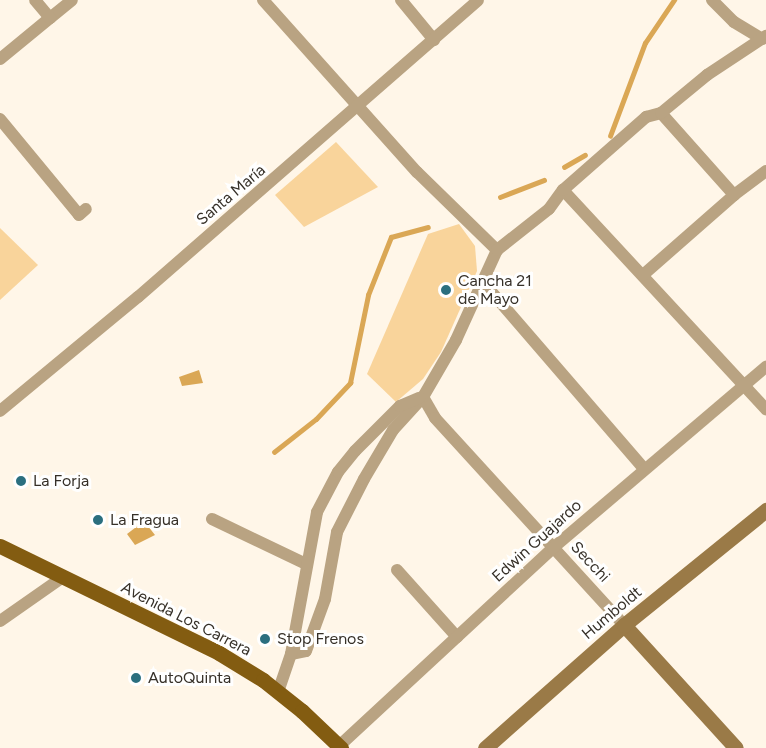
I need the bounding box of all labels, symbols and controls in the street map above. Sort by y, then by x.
street label: Santa María [193,161,269,229]
place label: Cancha 21 de Mayo [458,271,532,309]
marker: Cancha 21 de Mayo [439,283,453,297]
place label: La Forja [33,471,89,491]
marker: La Forja [14,474,28,488]
street label: Edwin Guajardo [488,496,586,586]
place label: La Fragua [110,510,179,530]
marker: La Fragua [91,513,105,527]
street label: Secchi [566,538,614,586]
street label: Avenida Los Carrera [118,578,254,660]
street label: Humboldt [578,582,646,644]
place label: Stop Frenos [277,629,364,649]
marker: Stop Frenos [258,632,272,646]
place label: AutoQuinta [148,668,231,688]
marker: AutoQuinta [129,671,143,685]

